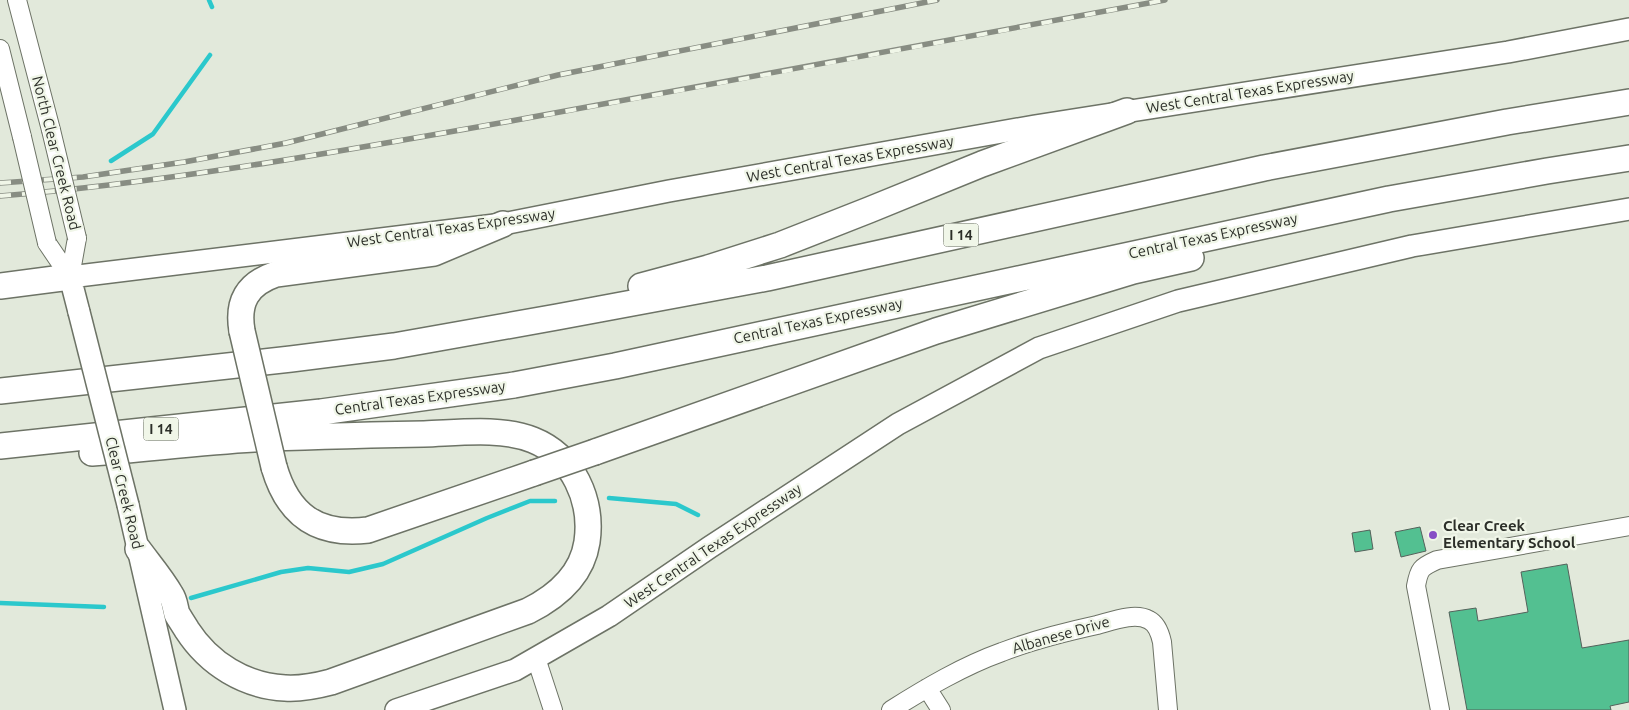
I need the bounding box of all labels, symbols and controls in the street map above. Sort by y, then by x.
street label: West Central Texas Expressway [1145,67,1355,116]
street label: North Clear Creek Road [29,74,84,232]
street label: West Central Texas Expressway [745,132,955,185]
street label: West Central Texas Expressway [346,204,556,251]
street label: Central Texas Expressway [1127,209,1299,262]
road number: I 14 [944,224,978,246]
street label: Central Texas Expressway [732,294,904,347]
street label: Central Texas Expressway [333,377,506,418]
road number: I 14 [144,418,178,440]
street label: Clear Creek Road [102,435,147,551]
street label: West Central Texas Expressway [621,480,805,611]
place label: Clear Creek Elementary School [1443,517,1576,551]
marker: Clear Creek Elementary School [1427,529,1439,541]
street label: Albanese Drive [1010,612,1112,657]

